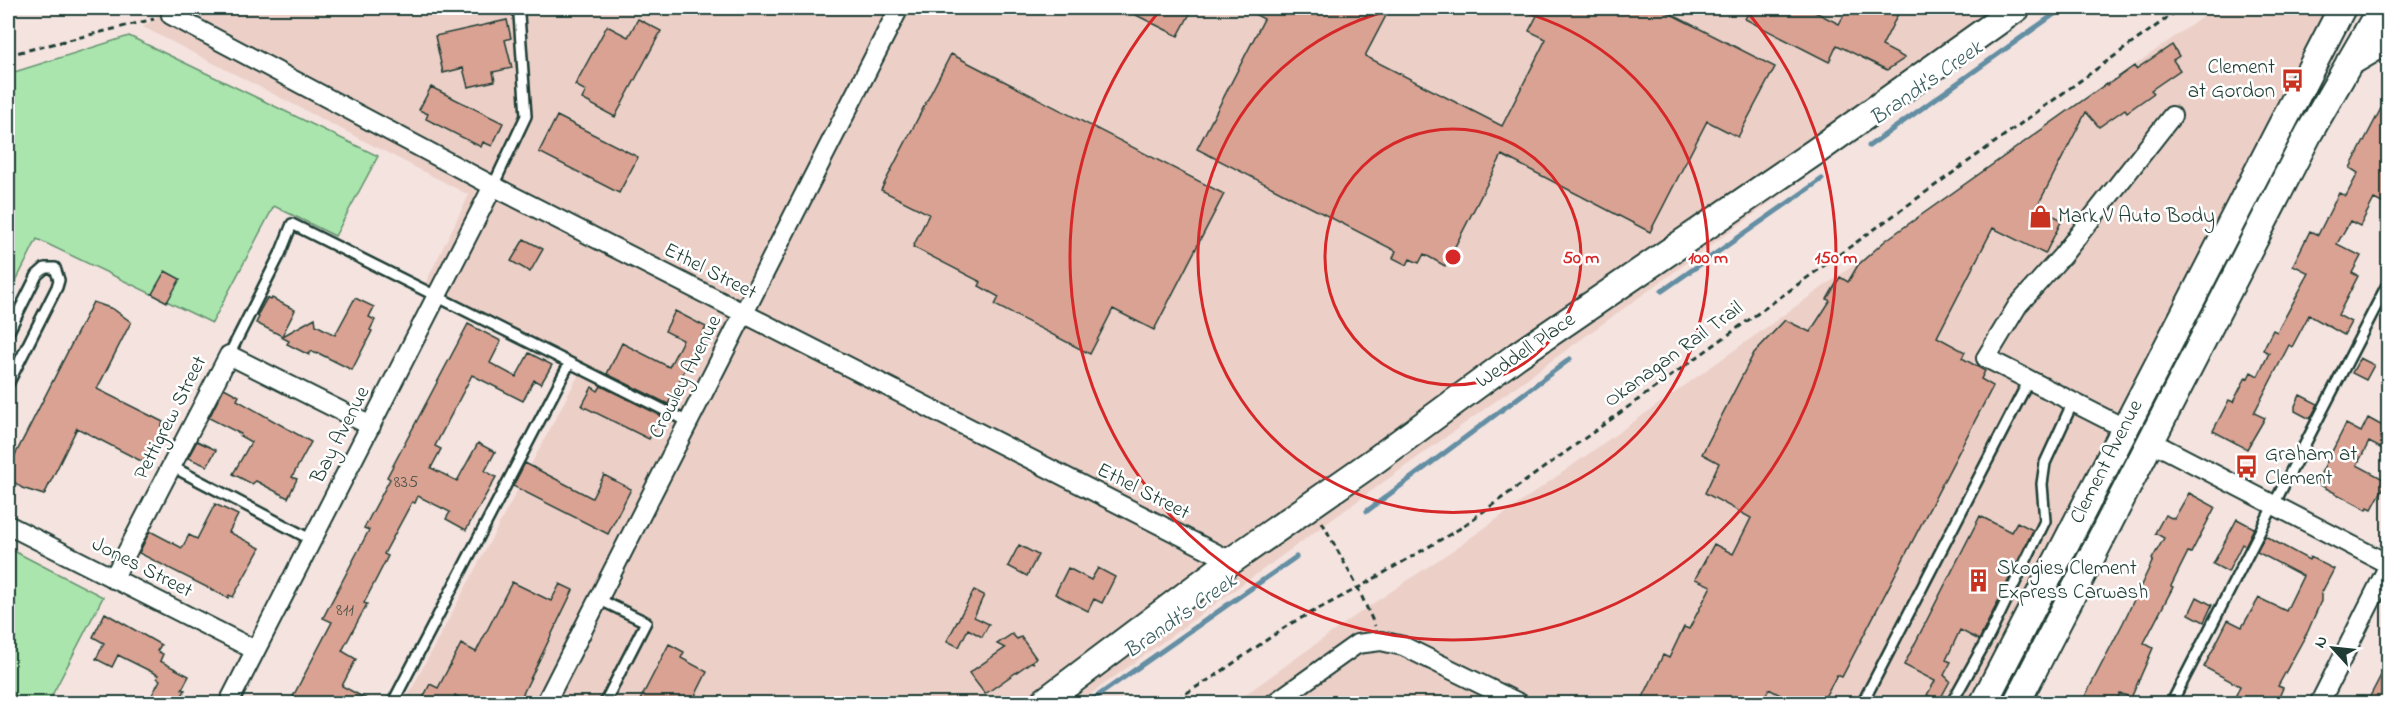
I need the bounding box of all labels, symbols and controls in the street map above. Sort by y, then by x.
water label: Brandt's Creek [1864,32,1991,135]
place label: Clement at Gordon [2188,53,2275,107]
bus stop icon: Clement at Gordon [2280,67,2306,93]
place label: Mark V Auto Body [2058,202,2215,234]
shop icon: Mark V Auto Body [2027,204,2053,230]
street label: Ethel Street [658,236,762,308]
text: 50 m [1563,246,1599,272]
text: 100 m [1688,246,1728,272]
text: 150 m [1815,246,1857,272]
centre of rings [1443,247,1463,267]
street label: Okanagan Rail Trail [1598,294,1751,417]
street label: Weddell Place [1470,305,1582,396]
street label: Crowley Avenue [642,310,732,445]
street label: Pettigrew Street [127,351,217,486]
street label: Bay Avenue [303,381,380,490]
street label: Clement Avenue [2063,394,2151,529]
place label: Graham at Clement [2265,440,2357,494]
bus stop icon: Graham at Clement [2234,454,2260,480]
street label: Ethel Street [1091,456,1195,528]
house number: 835 [394,470,418,496]
street label: Jones Street [86,530,198,606]
place label: Skogies Clement Express Carwash [1997,554,2148,608]
water label: Brandt's Creek [1118,565,1245,668]
building icon: Skogies Clement Express Carwash [1966,568,1992,594]
house number: 811 [336,598,354,624]
north arrow [2303,618,2363,678]
text: N [2308,632,2335,652]

